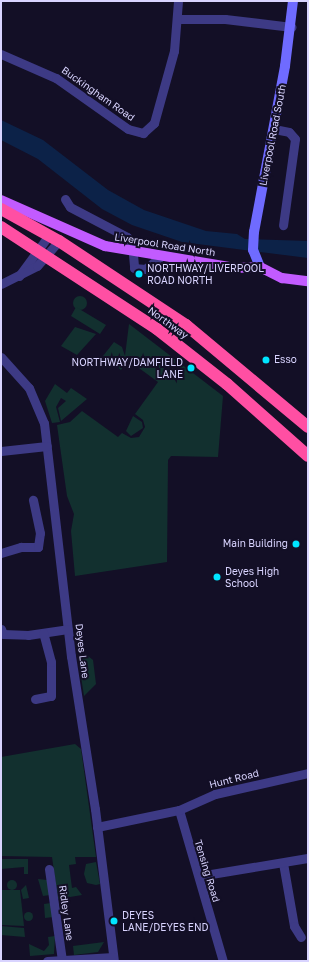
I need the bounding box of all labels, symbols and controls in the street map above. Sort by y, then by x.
street label: Buckingham Road [59,64,137,124]
street label: Liverpool Road South [257,83,289,187]
street label: Liverpool Road North [114,231,216,259]
place label: NORTHWAY/LIVERPOOL ROAD NORTH [147,262,264,286]
marker: NORTHWAY/LIVERPOOL ROAD NORTH [134,269,144,279]
street label: Northway [146,304,190,342]
place label: Esso [274,354,297,366]
marker: Esso [261,355,271,365]
place label: NORTHWAY/DAMFIELD LANE [72,356,183,380]
marker: NORTHWAY/DAMFIELD LANE [186,363,196,373]
place label: Main Building [223,538,288,550]
marker: Main Building [291,539,301,549]
place label: Deyes High School [225,565,279,588]
marker: Deyes High School [212,572,222,582]
street label: Deyes Lane [73,623,91,679]
street label: Hunt Road [208,767,260,791]
street label: Tensing Road [192,838,222,904]
street label: Ridley Lane [56,885,76,941]
place label: DEYES LANE/DEYES END [122,909,208,932]
marker: DEYES LANE/DEYES END [109,916,119,926]

